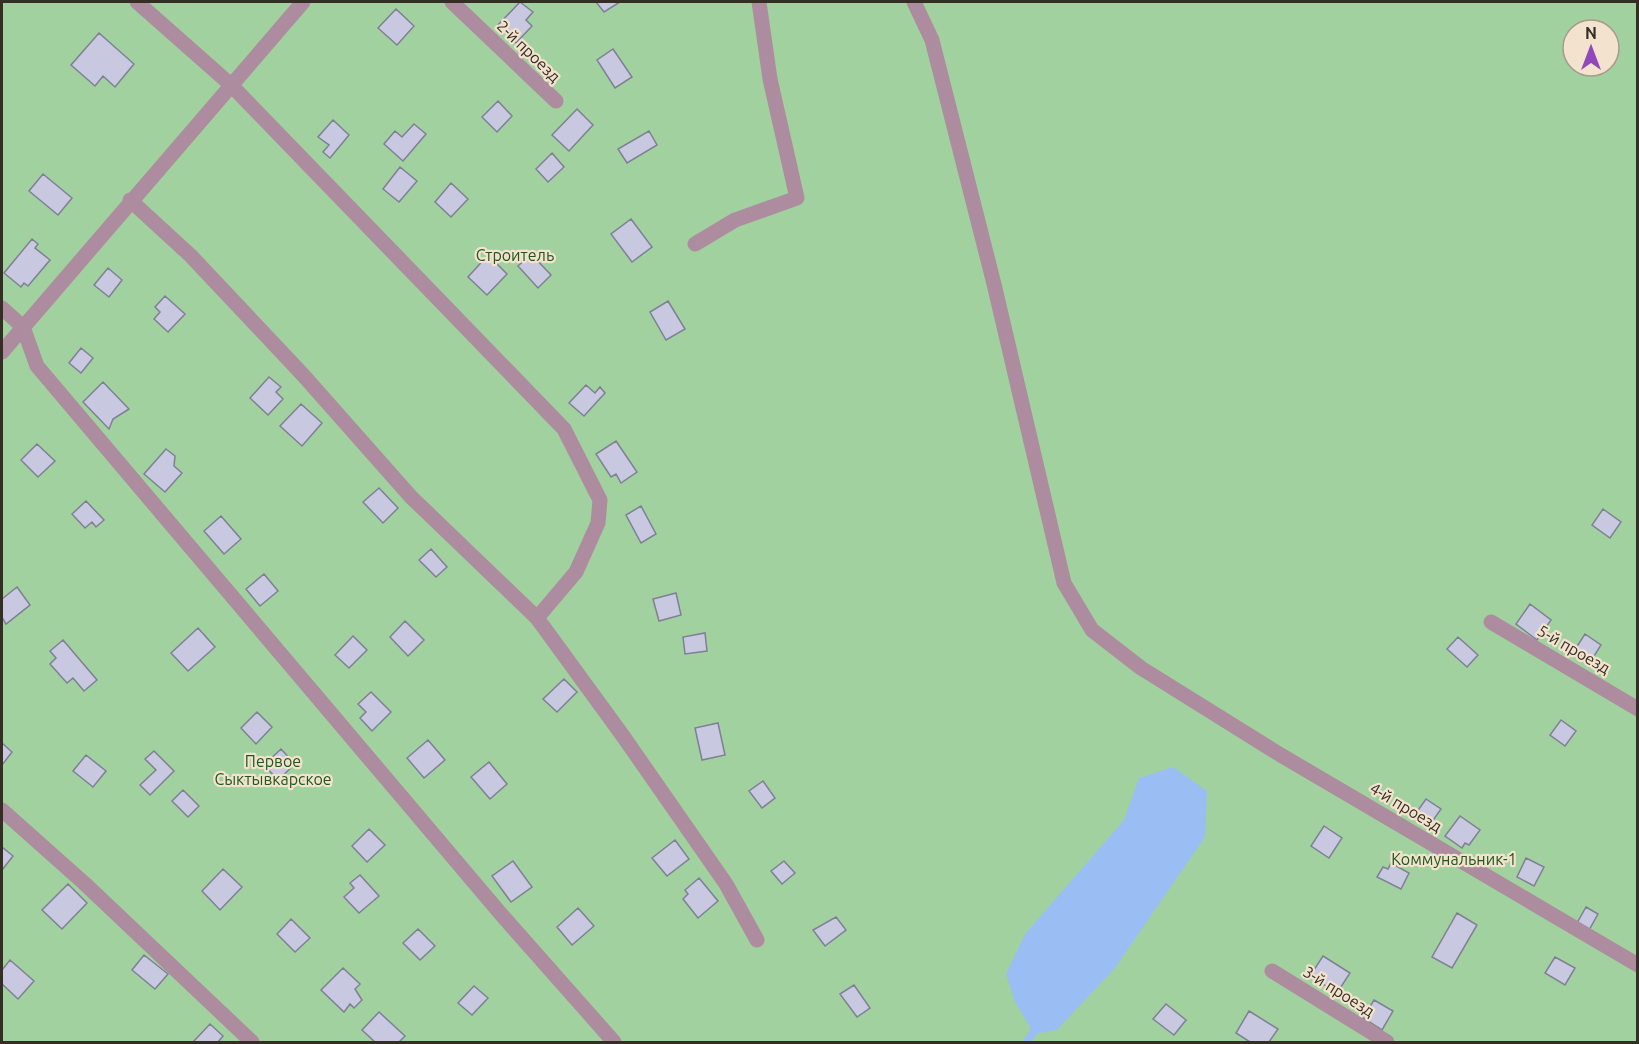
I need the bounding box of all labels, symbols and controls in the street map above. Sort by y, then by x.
street label: 2-й проезд [494,17,564,85]
north arrow [1561,18,1621,78]
text: N [1585,24,1597,42]
park label: Строитель [476,246,554,264]
street label: 5-й проезд [1535,621,1613,677]
park label: Первое Сыктывкарское [214,752,332,788]
street label: 4-й проезд [1367,779,1445,835]
park label: Коммунальник-1 [1391,850,1517,868]
street label: 3-й проезд [1300,962,1378,1020]

